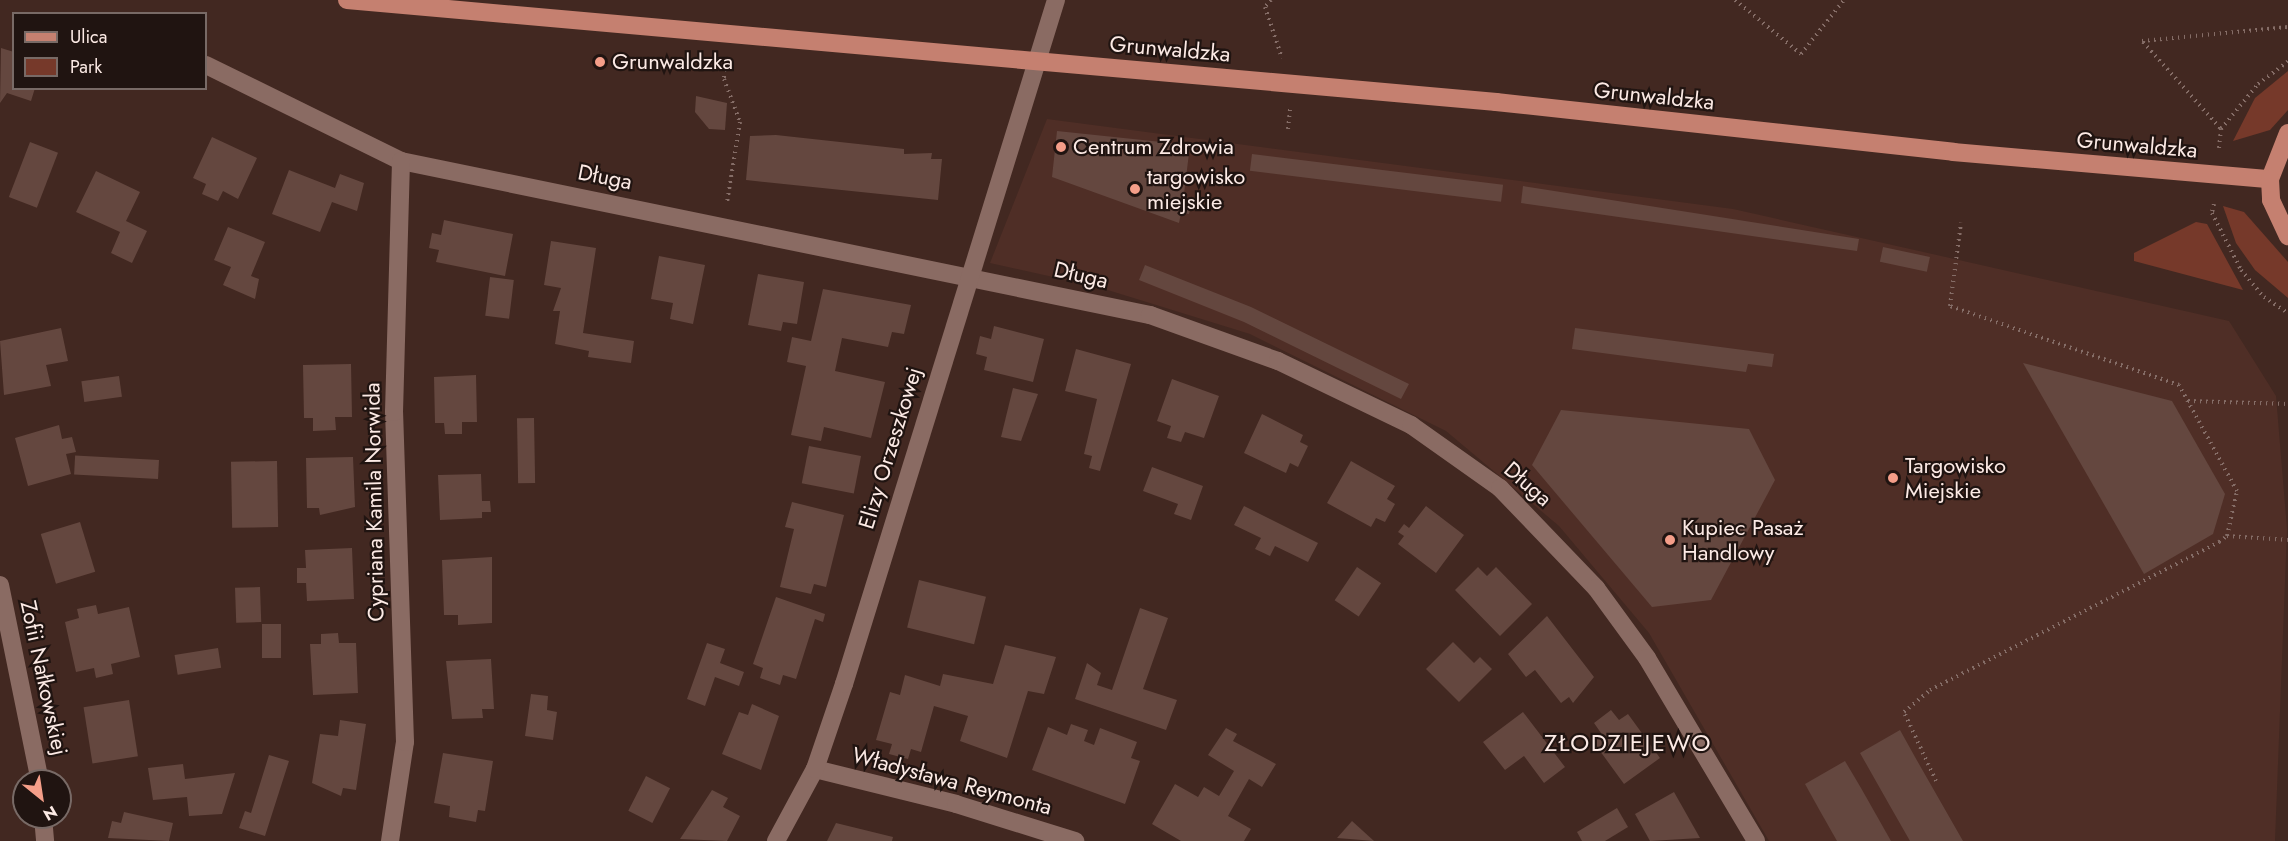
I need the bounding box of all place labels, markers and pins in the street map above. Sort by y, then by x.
place label: Grunwaldzka [612,49,733,75]
marker: Grunwaldzka [593,55,607,69]
place label: Centrum Zdrowia [1073,134,1234,160]
marker: Centrum Zdrowia [1054,140,1068,154]
place label: targowisko miejskie [1147,163,1245,214]
marker: targowisko miejskie [1128,182,1142,196]
place label: Targowisko Miejskie [1905,452,2006,504]
marker: Targowisko Miejskie [1886,471,1900,485]
place label: Kupiec Pasaż Handlowy [1682,514,1804,566]
marker: Kupiec Pasaż Handlowy [1663,533,1677,547]

